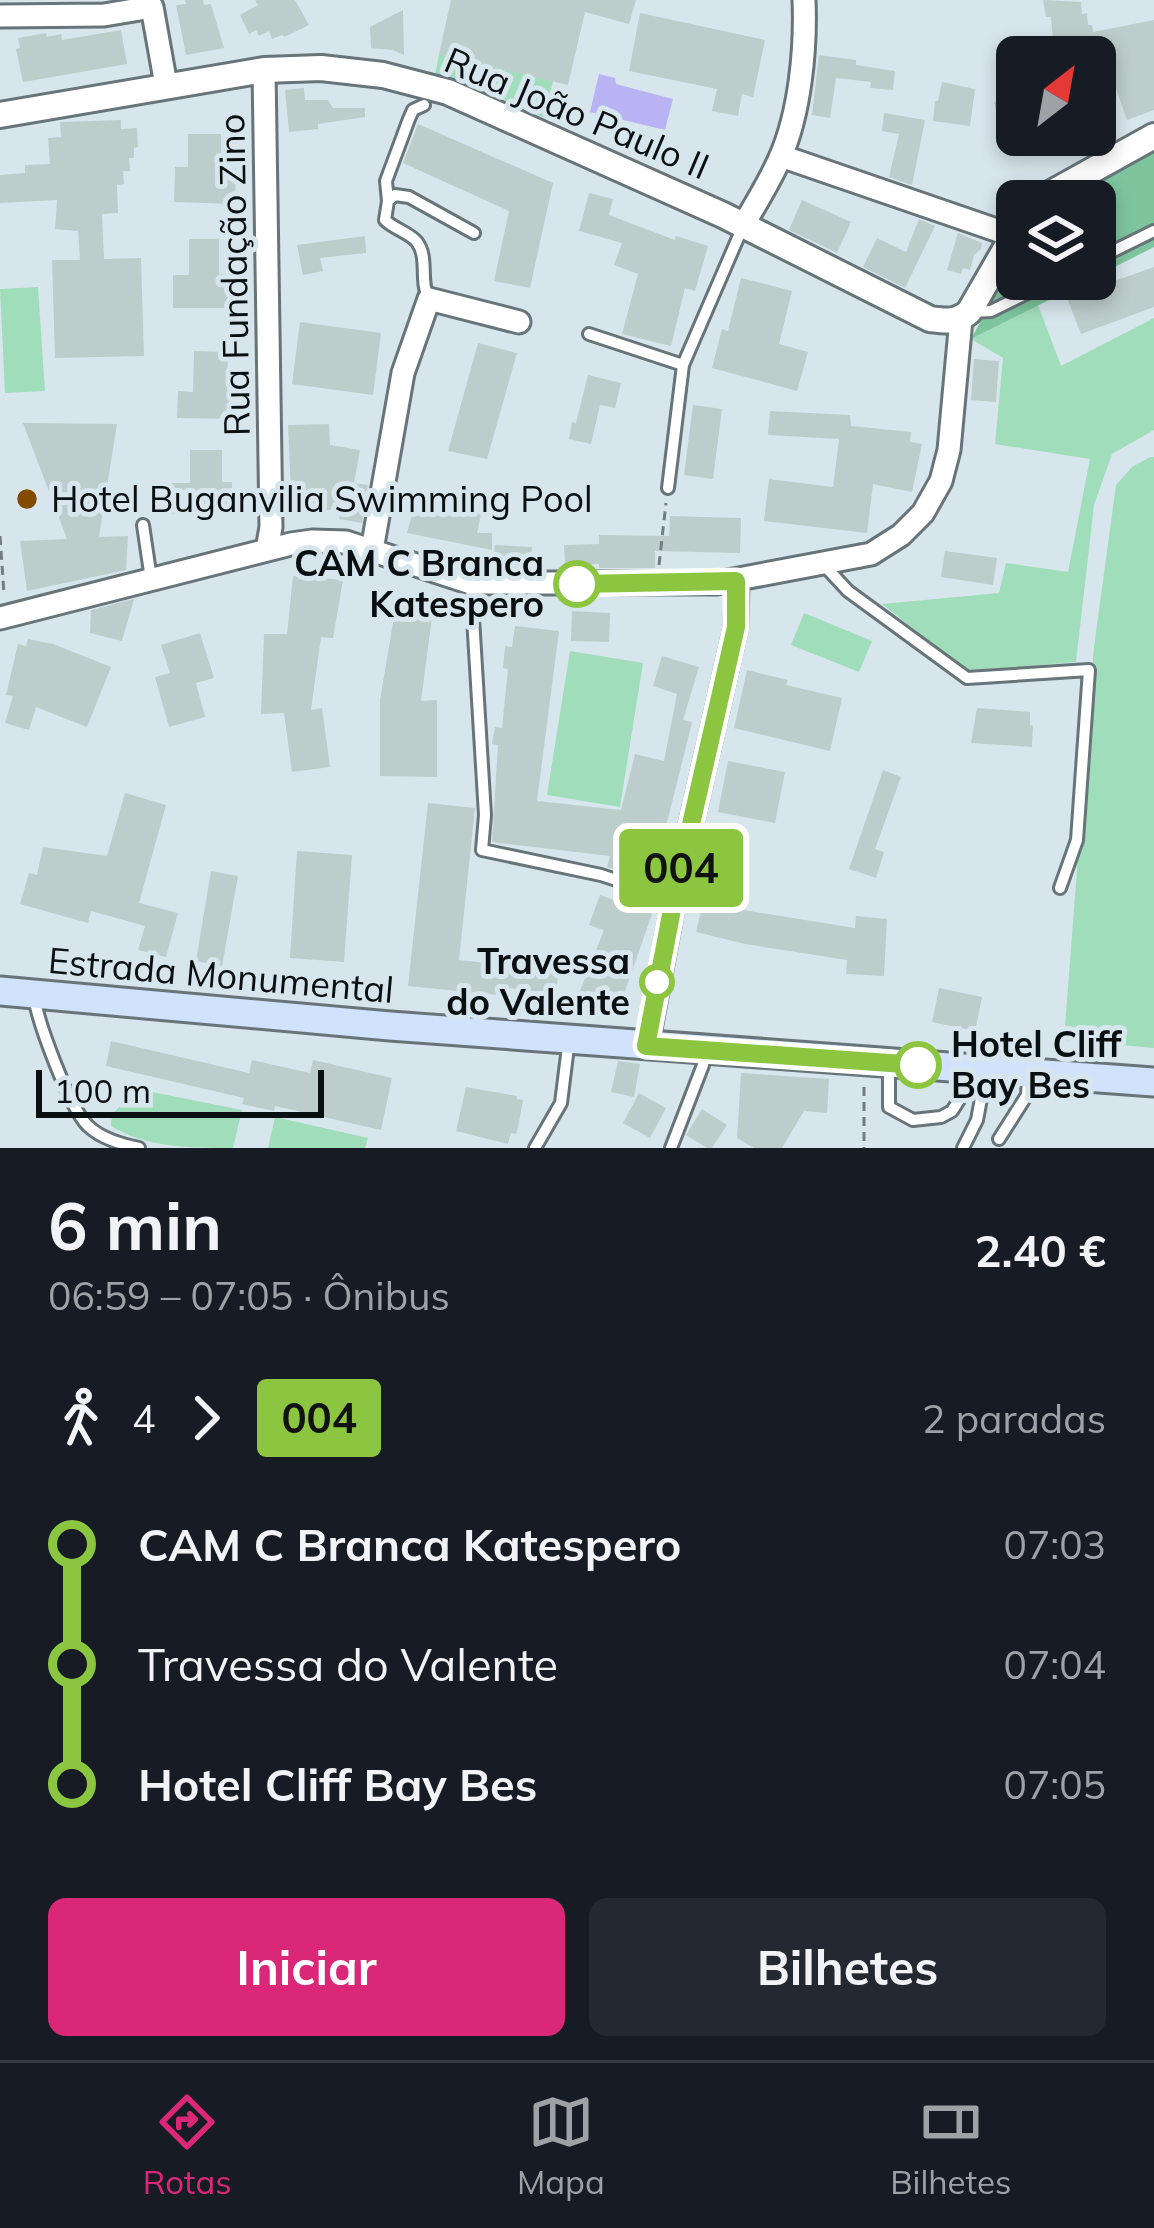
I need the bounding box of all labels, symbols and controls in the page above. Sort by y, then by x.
north arrow [996,36,1116,156]
map controls [996,36,1116,300]
street label: Rua João Paulo II [438,37,716,188]
street label: Rua Fundação Zino [208,113,259,437]
button: layers [996,180,1116,300]
place label: Hotel Buganvilia Swimming Pool [51,476,593,521]
marker: Hotel Buganvilia Swimming Pool [14,486,40,512]
place label: CAM C Branca Katespero [294,540,544,626]
marker: CAM C Branca Katespero [555,562,599,606]
line badge: 004 [612,829,750,907]
text: 004 [643,841,719,894]
street label: Estrada Monumental [46,937,396,1012]
place label: Travessa do Valente [446,938,630,1024]
marker: Travessa do Valente [641,966,673,998]
place label: Hotel Cliff Bay Bes [951,1021,1122,1107]
marker: Hotel Cliff Bay Bes [896,1043,940,1087]
scale bar [36,1064,324,1117]
text: 100 m [54,1070,151,1111]
text: 6 min [48,1184,222,1267]
text: 2.40 € [975,1222,1106,1278]
text: 06:59 – 07:05 · Ônibus [48,1271,450,1320]
icon: walk [48,1385,114,1451]
icon: forward [173,1385,239,1451]
text: 004 [281,1391,357,1444]
text: 4 [132,1394,155,1443]
text: 2 paradas [922,1394,1106,1443]
text: CAM C Branca Katespero [138,1516,681,1572]
text: 07:03 [1004,1520,1106,1569]
text: Travessa do Valente [138,1636,558,1692]
text: 07:04 [1004,1640,1106,1689]
text: Hotel Cliff Bay Bes [138,1756,537,1812]
text: 07:05 [1004,1760,1106,1809]
button: Iniciar [48,1898,565,2036]
button: Bilhetes [589,1898,1106,2036]
tab: Rotas [143,2089,232,2202]
tab: Mapa [517,2089,605,2202]
tab: Bilhetes [890,2089,1011,2202]

